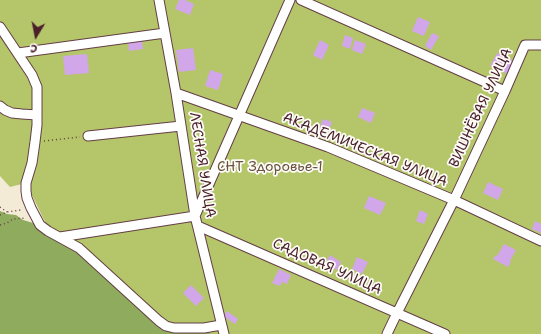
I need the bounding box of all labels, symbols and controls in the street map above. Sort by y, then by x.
north arrow [16,16,56,56]
text: С [29,40,38,56]
street label: ВИШНЁВАЯ УЛИЦА [446,46,516,170]
street label: АКАДЕМИЧЕСКАЯ УЛИЦА [280,109,450,191]
street label: ЛЕСНАЯ УЛИЦА [185,111,219,219]
park label: СНТ Здоровье-1 [217,159,323,175]
street label: САДОВАЯ УЛИЦА [270,235,384,299]

